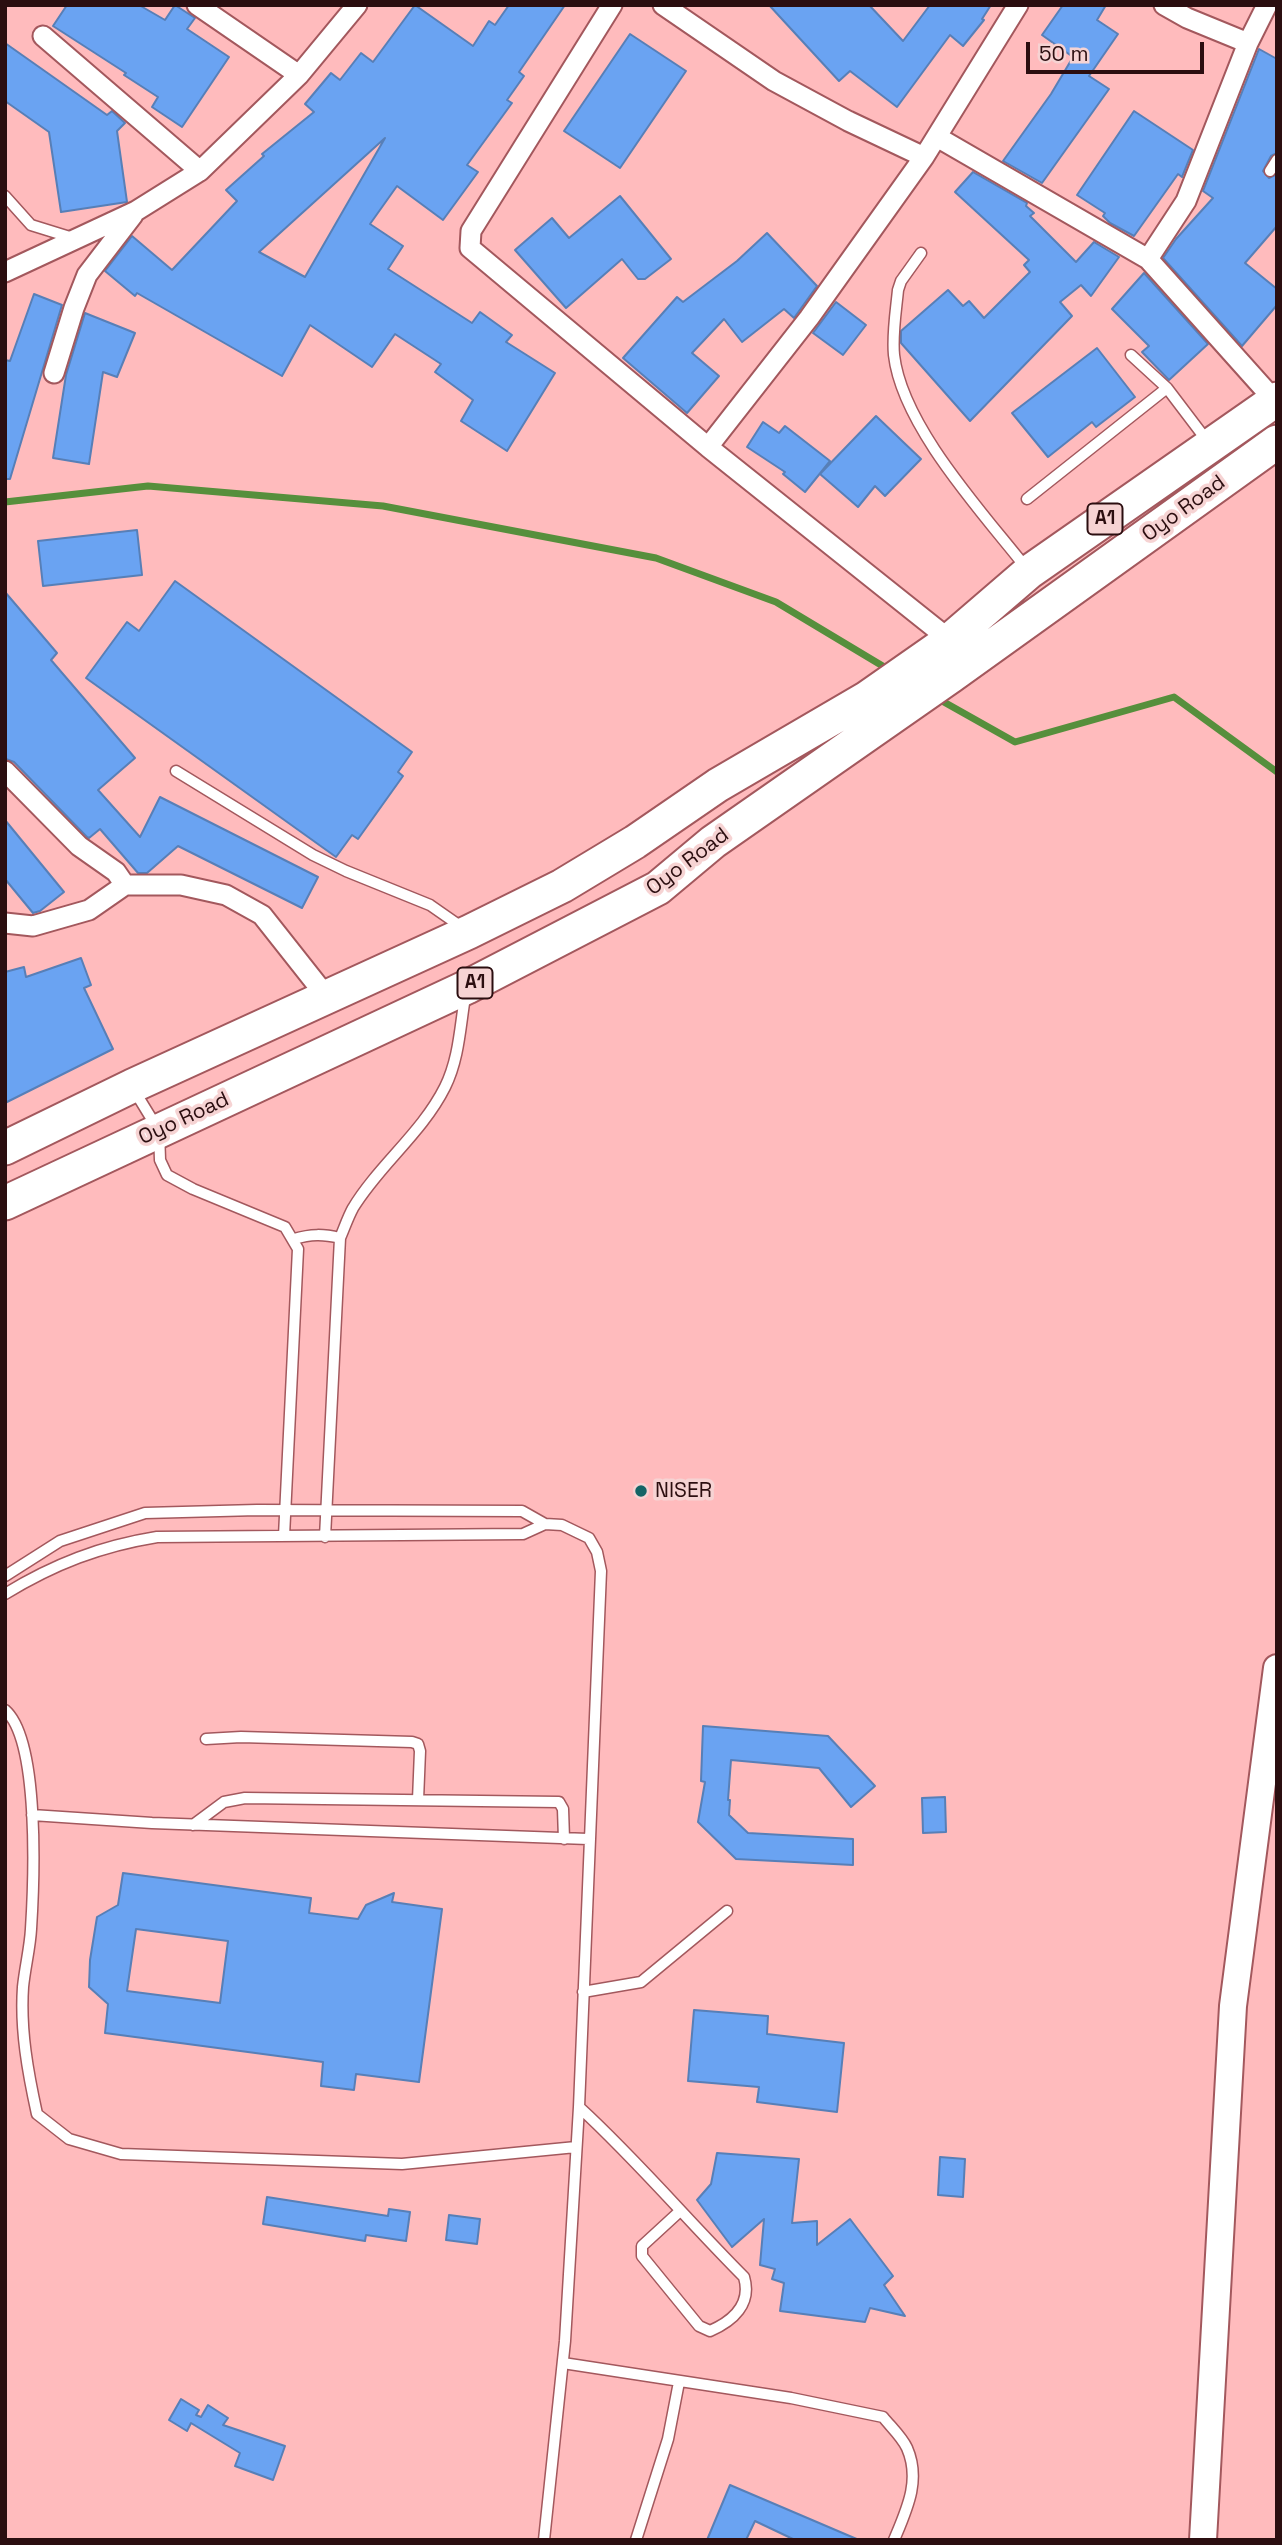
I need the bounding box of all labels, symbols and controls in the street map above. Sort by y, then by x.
scale bar [1030,28,1208,72]
text: 50 m [1039,40,1089,67]
street label: Oyo Road [1137,470,1231,548]
road number: A1 [1088,504,1122,534]
street label: Oyo Road [642,823,734,901]
road number: A1 [458,967,492,998]
street label: Oyo Road [135,1087,233,1151]
place label: NISER [655,1478,712,1504]
marker: NISER [633,1483,649,1499]

